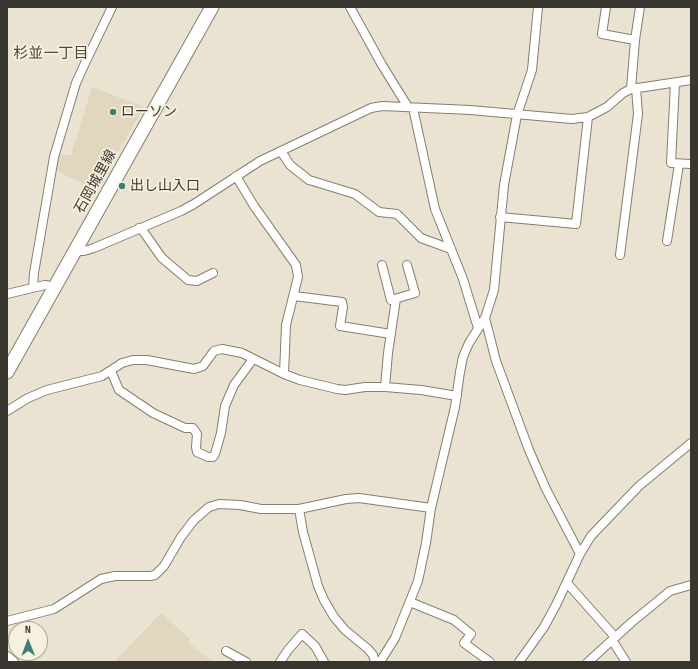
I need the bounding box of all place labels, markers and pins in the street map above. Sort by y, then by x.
place label: ローソン [121,104,177,120]
marker: ローソン [108,107,118,117]
place label: 出し山入口 [130,178,200,194]
marker: 出し山入口 [117,181,127,191]

